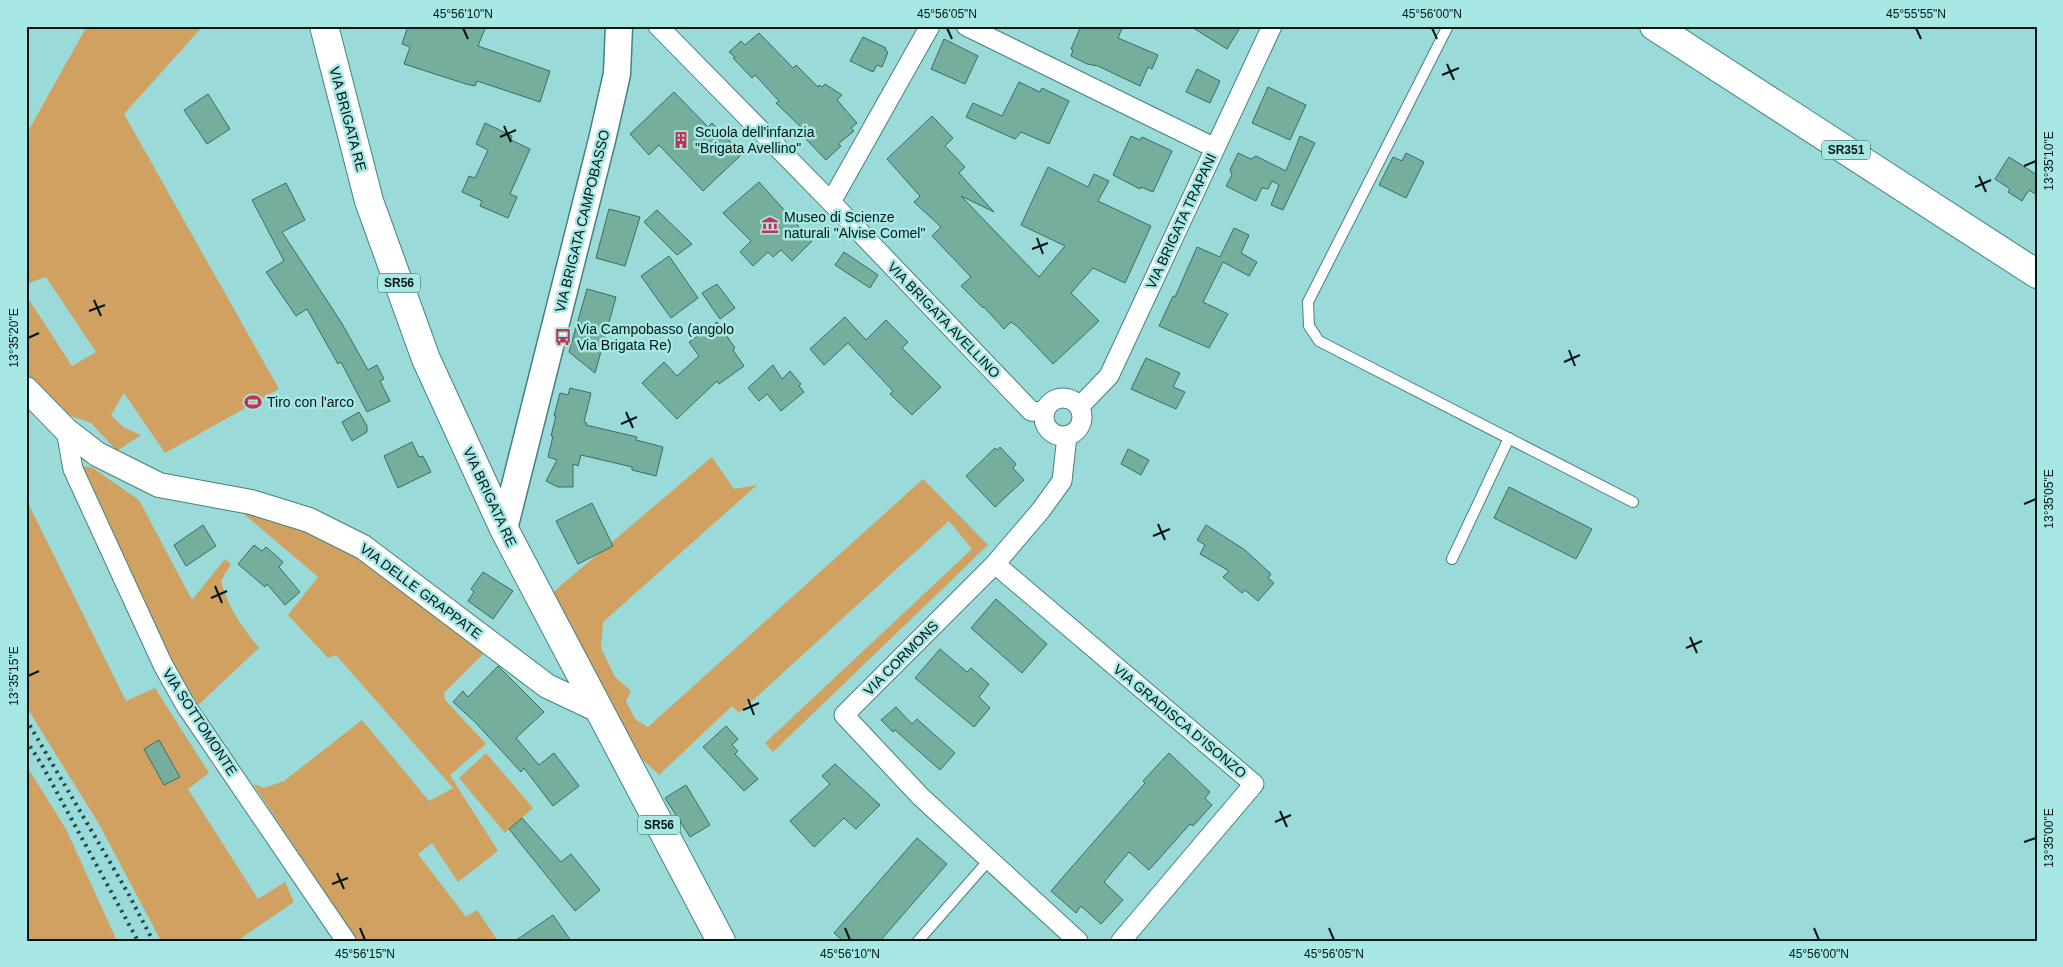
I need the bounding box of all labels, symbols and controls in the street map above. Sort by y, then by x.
text: 45°56'10"N [433,7,493,21]
text: 45°56'05"N [917,7,977,21]
text: 45°56'00"N [1402,7,1462,21]
text: 45°55'55"N [1886,7,1946,21]
street label: VIA BRIGATA RE [326,65,370,173]
place label: Scuola dell'infanzia "Brigata Avellino" [695,124,815,156]
street label: VIA BRIGATA CAMPOBASSO [552,128,612,314]
building icon: Scuola dell'infanzia "Brigata Avellino" [671,130,691,150]
text: 13°35'10"E [2042,131,2056,191]
road number: SR351 [1822,140,1870,160]
street label: VIA BRIGATA TRAPANI [1143,151,1219,291]
place label: Museo di Scienze naturali "Alvise Comel" [784,209,925,241]
museum icon: Museo di Scienze naturali "Alvise Comel" [760,215,780,235]
street label: VIA BRIGATA AVELLINO [884,259,1004,381]
road number: SR56 [378,274,420,292]
text: 13°35'20"E [7,308,21,368]
place label: Via Campobasso (angolo Via Brigata Re) [577,321,734,353]
bus stop icon: Via Campobasso (angolo Via Brigata Re) [553,327,573,347]
sports icon: Tiro con l'arco [243,392,263,412]
place label: Tiro con l'arco [267,394,354,410]
street label: VIA BRIGATA RE [460,445,520,549]
text: 13°35'05"E [2042,469,2056,529]
street label: VIA DELLE GRAPPATE [357,540,485,642]
street label: VIA CORMONS [860,617,942,699]
text: 13°35'15"E [7,646,21,706]
street label: VIA GRADISCA D'ISONZO [1110,661,1250,781]
street label: VIA SOTTOMONTE [159,666,241,778]
text: 13°35'00"E [2042,808,2056,868]
road number: SR56 [638,816,680,834]
text: 45°56'15"N [335,947,395,961]
text: 45°56'10"N [820,947,880,961]
text: 45°56'05"N [1304,947,1364,961]
text: 45°56'00"N [1789,947,1849,961]

